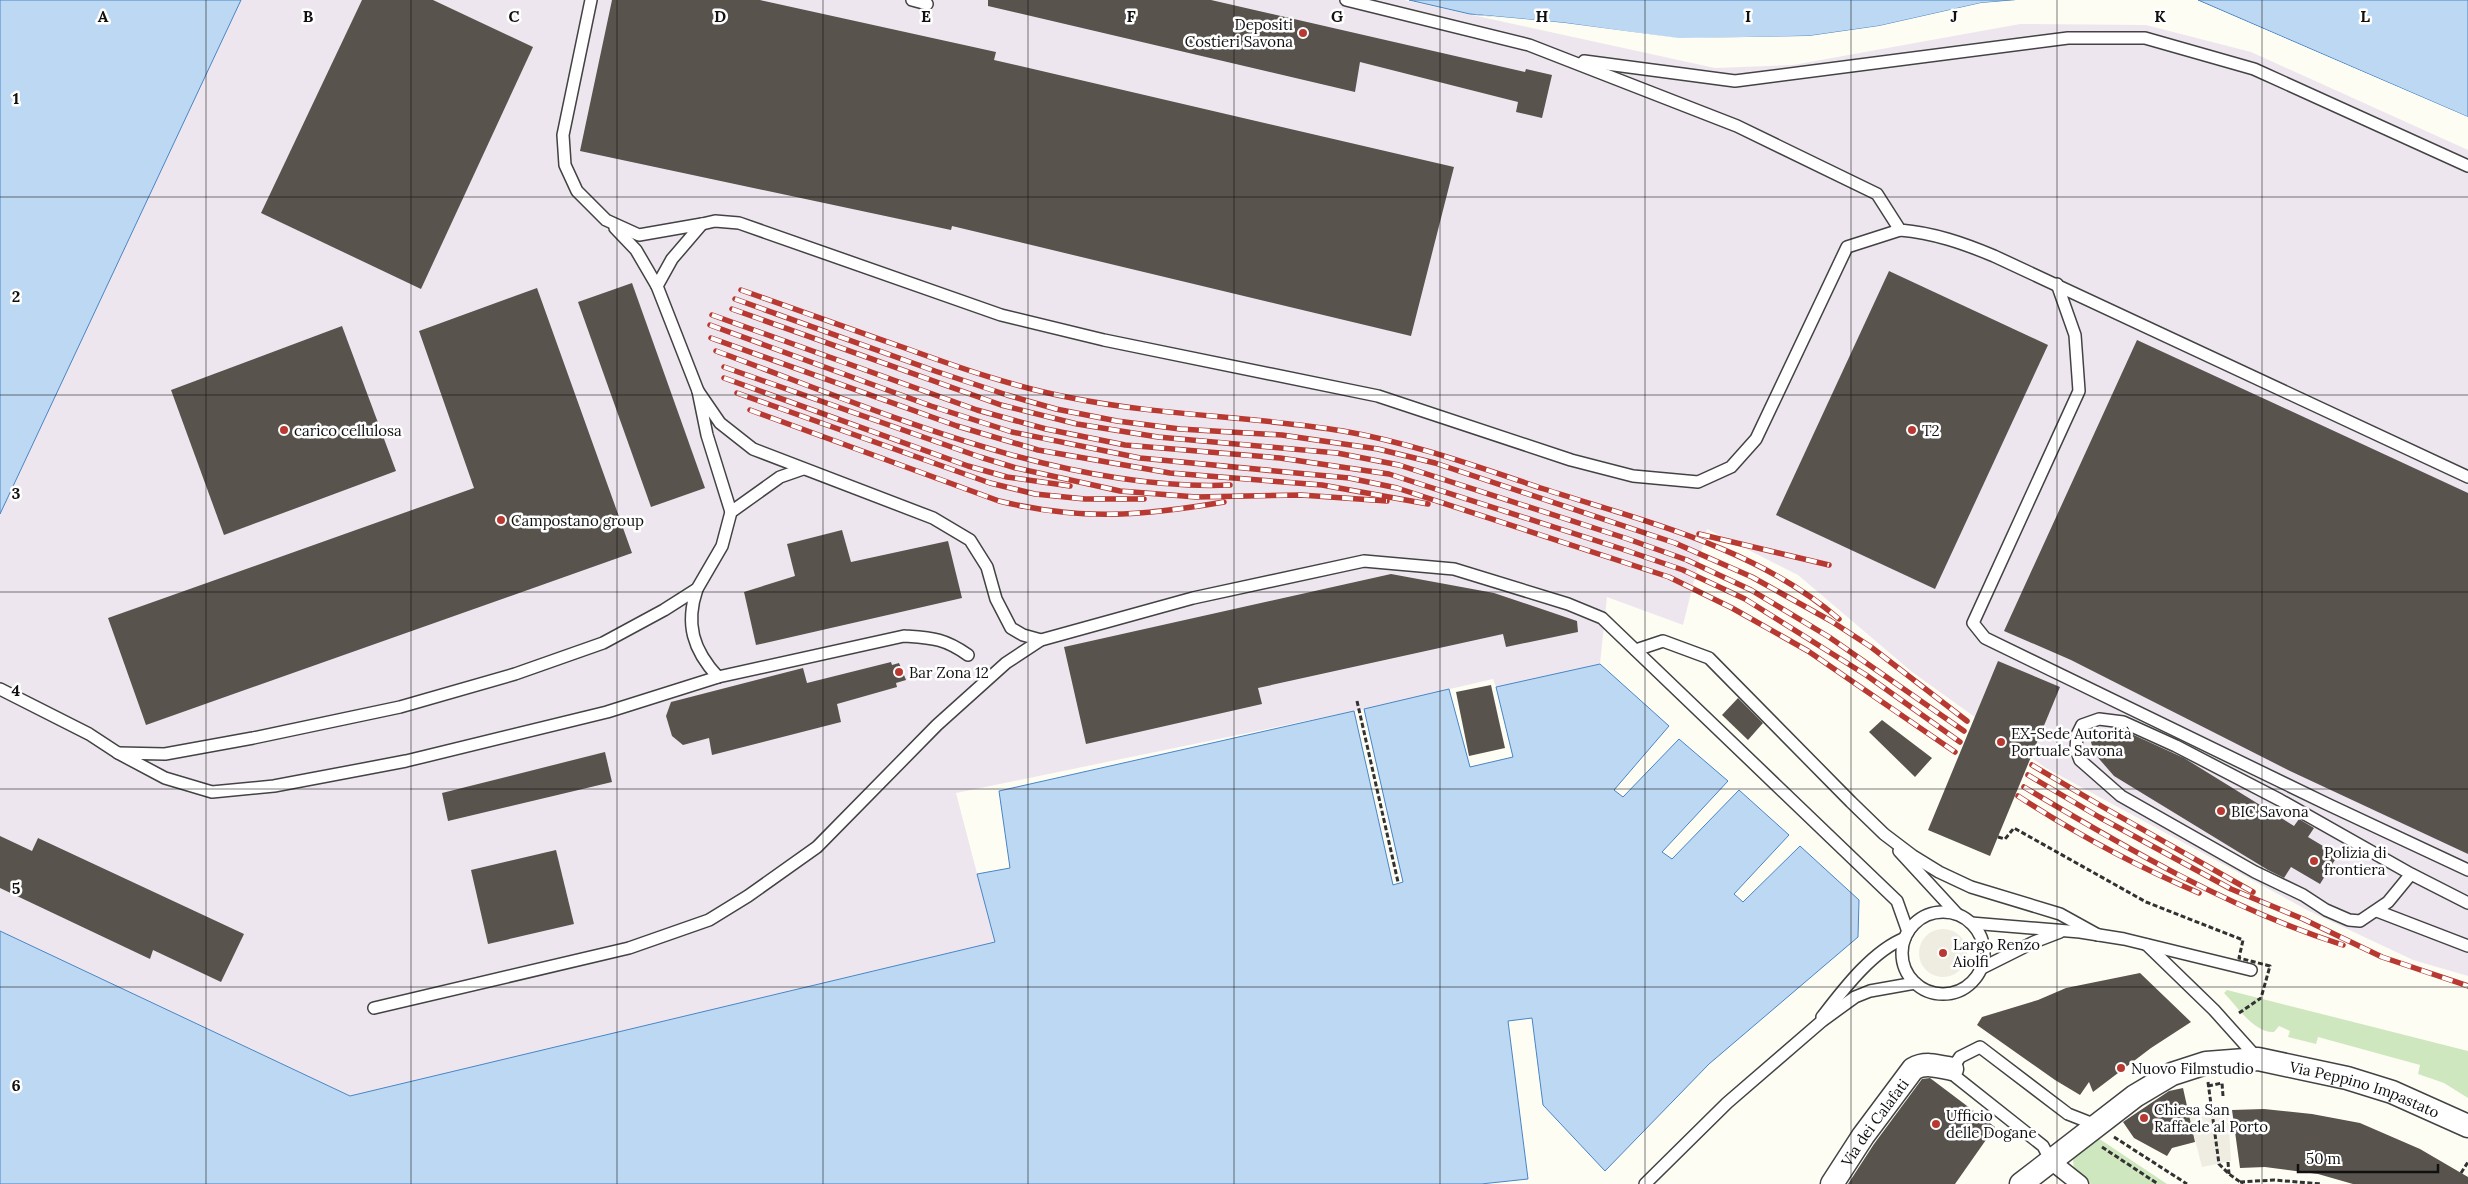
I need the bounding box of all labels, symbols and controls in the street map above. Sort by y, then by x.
text: A [98,6,109,26]
text: B [303,6,314,26]
text: C [508,6,520,26]
text: D [714,6,726,26]
text: E [921,6,931,26]
text: F [1126,6,1136,26]
text: G [1331,6,1343,26]
text: H [1536,6,1549,26]
text: I [1745,6,1751,26]
text: J [1950,6,1958,26]
text: K [2154,6,2166,26]
text: L [2360,6,2370,26]
place label: Depositi Costieri Savona [1185,15,1293,51]
marker: Depositi Costieri Savona [1297,27,1309,39]
text: 1 [13,88,19,108]
text: 2 [12,286,20,306]
place label: carico cellulosa [294,421,402,440]
place label: T2 [1922,421,1940,440]
marker: carico cellulosa [278,424,290,436]
marker: T2 [1906,424,1918,436]
text: 3 [12,483,21,503]
place label: Campostano group [511,511,644,530]
marker: Campostano group [495,514,507,526]
place label: Bar Zona 12 [909,663,989,682]
marker: Bar Zona 12 [893,666,905,678]
text: 4 [12,680,21,700]
place label: EX-Sede Autorità Portuale Savona [2011,724,2132,760]
marker: EX-Sede Autorità Portuale Savona [1995,736,2007,748]
place label: BIC Savona [2231,802,2309,821]
marker: BIC Savona [2215,805,2227,817]
place label: Polizia di frontiera [2324,843,2387,879]
marker: Polizia di frontiera [2308,855,2320,867]
text: 5 [12,878,21,898]
place label: Largo Renzo Aiolfi [1952,935,2040,971]
marker: Largo Renzo Aiolfi [1937,947,1949,959]
street label: Via Peppino Impastato [2287,1056,2443,1122]
place label: Nuovo Filmstudio [2131,1059,2254,1078]
marker: Nuovo Filmstudio [2115,1062,2127,1074]
street label: Via dei Calafati [1836,1074,1912,1171]
text: 6 [11,1075,21,1095]
place label: Chiesa San Raffaele al Porto [2154,1100,2268,1136]
place label: Ufficio delle Dogane [1946,1106,2037,1142]
marker: Chiesa San Raffaele al Porto [2138,1112,2150,1124]
marker: Ufficio delle Dogane [1930,1118,1942,1130]
scale bar [2298,1142,2438,1174]
text: 50 m [2306,1149,2341,1168]

